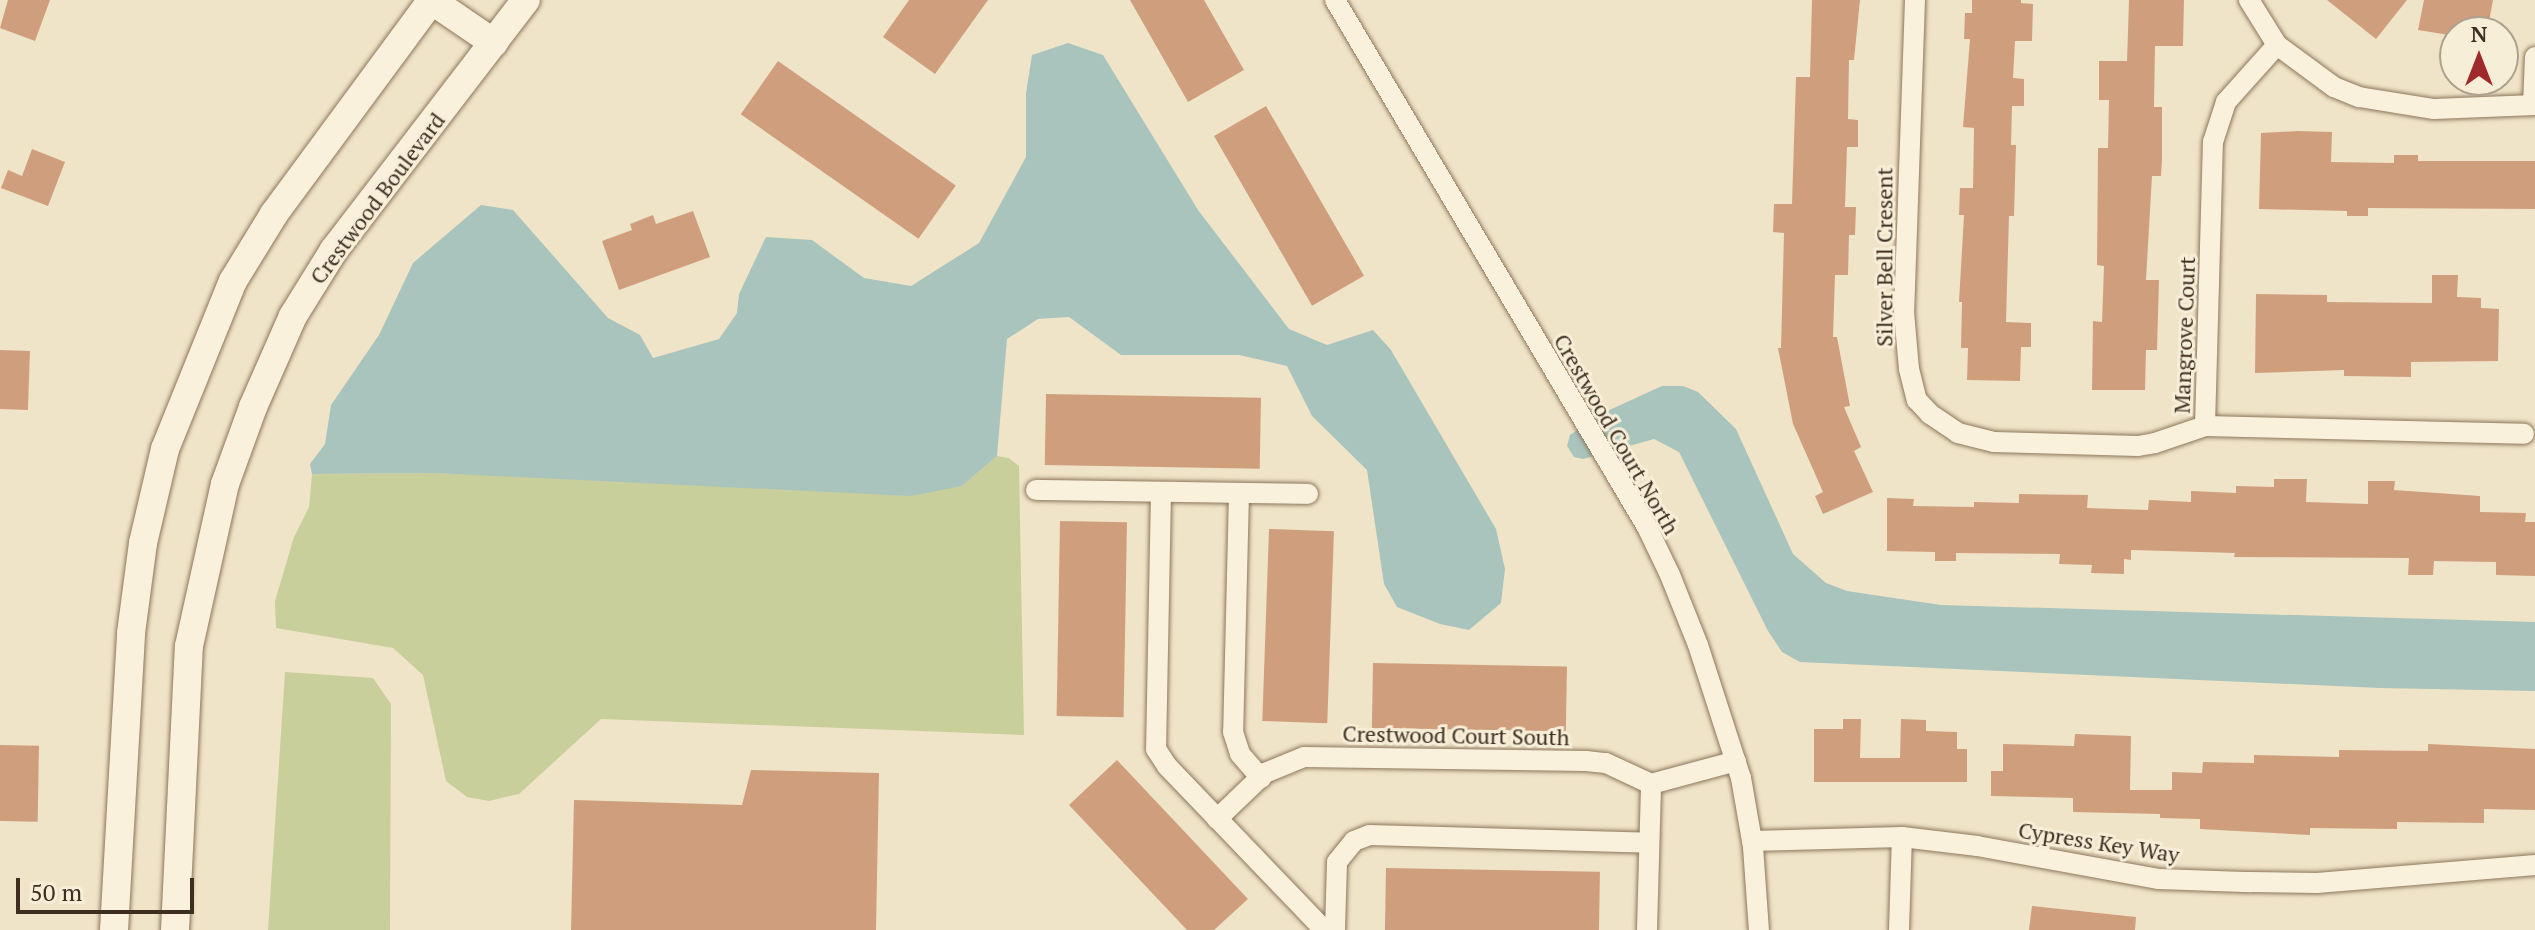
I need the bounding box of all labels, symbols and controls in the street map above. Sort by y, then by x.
north arrow [2439,16,2519,96]
text: N [2471,19,2487,48]
street label: Crestwood Boulevard [304,107,450,289]
street label: Silver Bell Cresent [1871,167,1897,347]
street label: Mangrove Court [2168,256,2200,414]
street label: Crestwood Court North [1549,329,1685,539]
street label: Crestwood Court South [1342,720,1570,750]
street label: Cypress Key Way [2017,816,2181,868]
scale bar [20,862,198,912]
text: 50 m [30,876,82,908]

